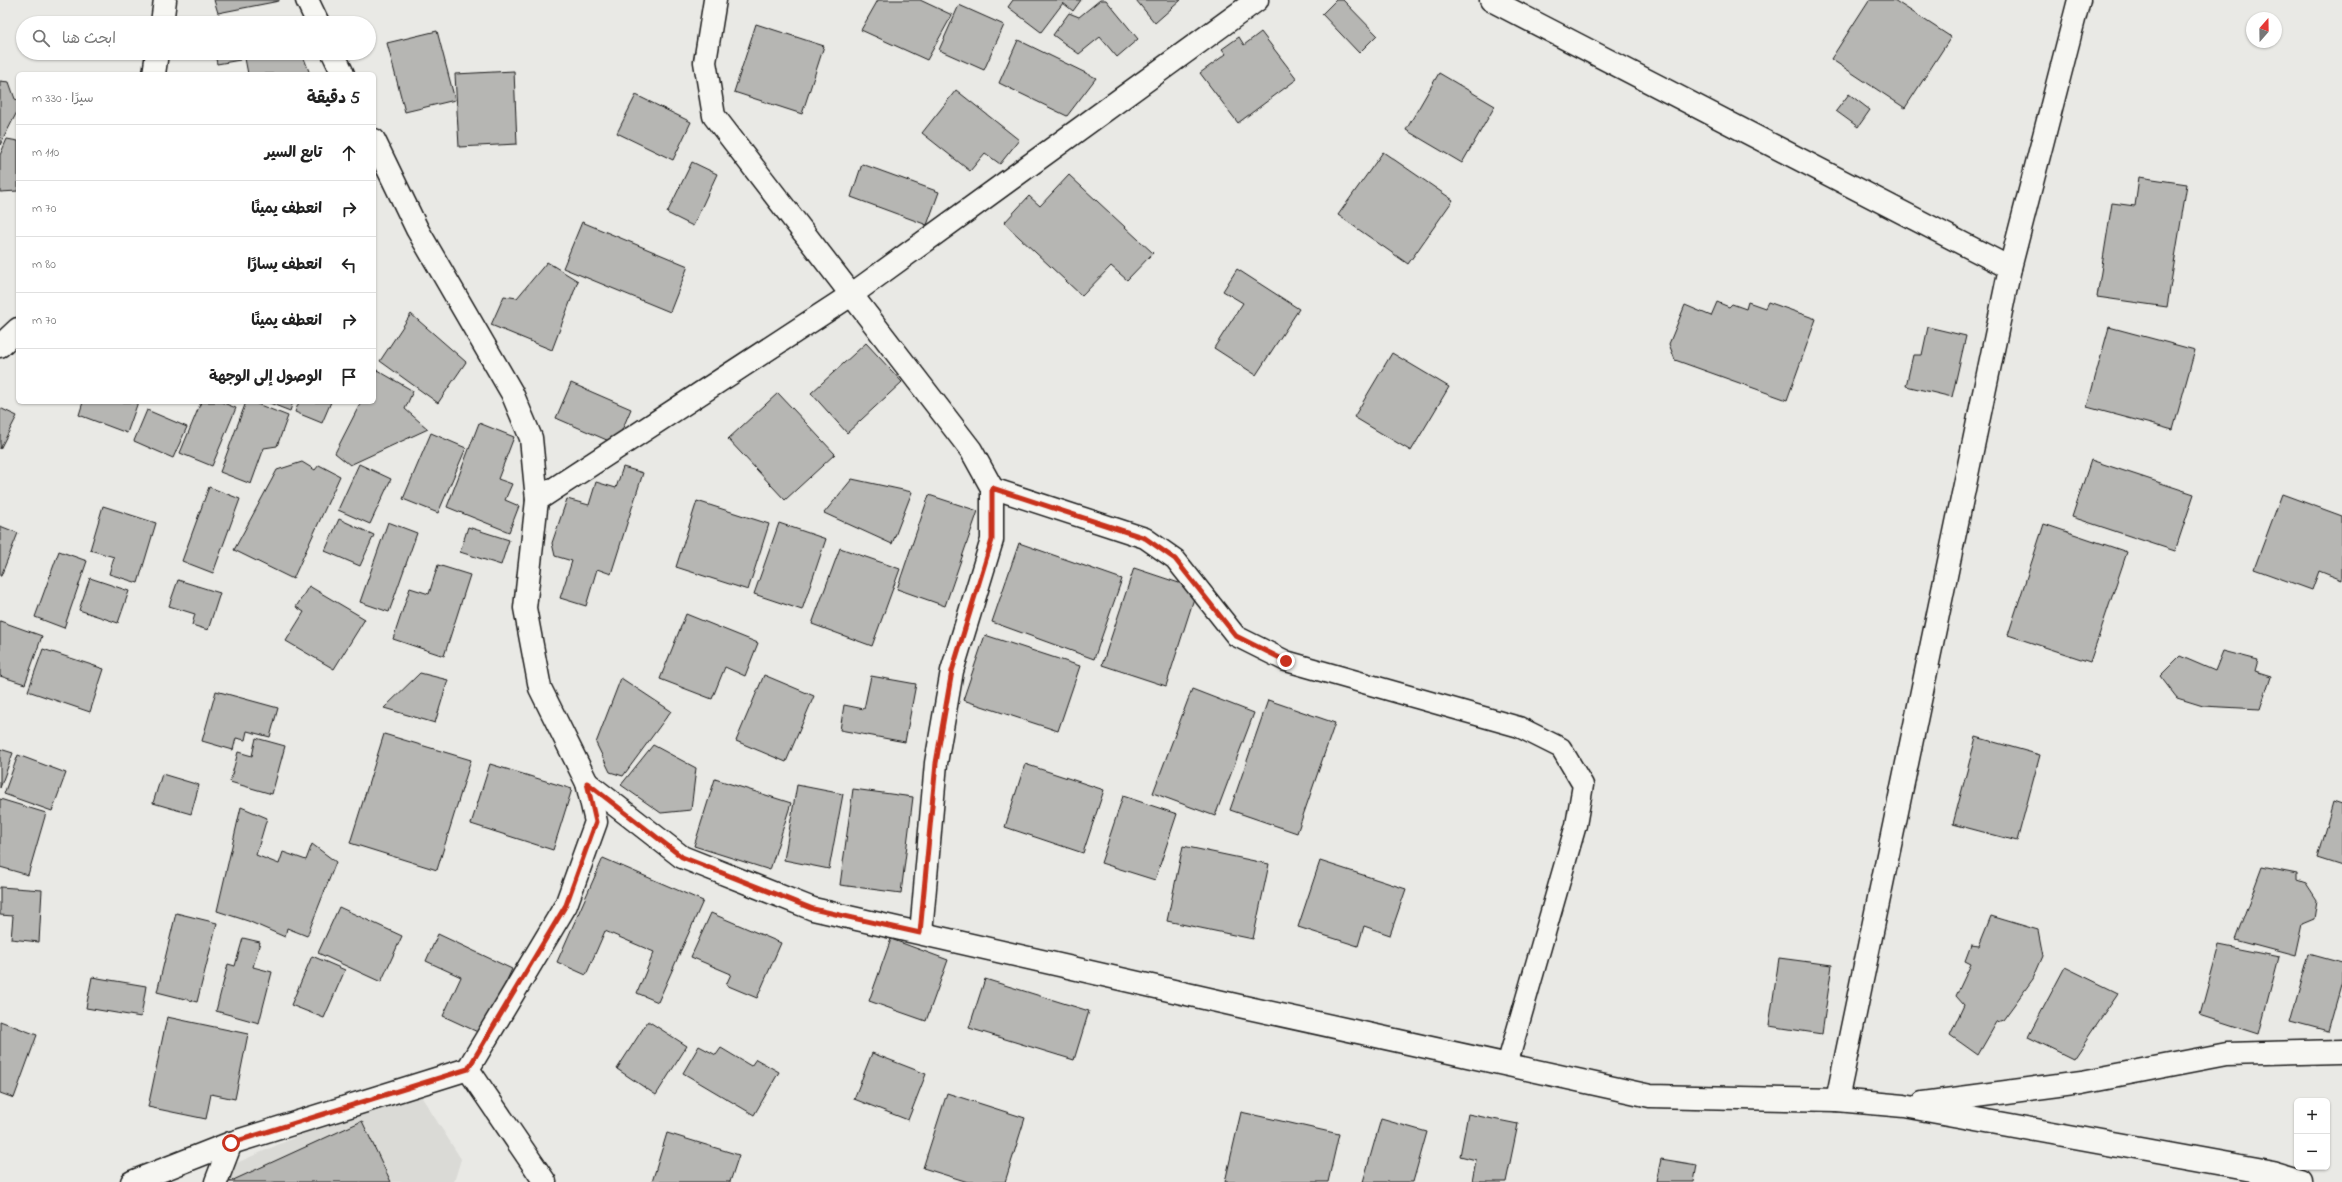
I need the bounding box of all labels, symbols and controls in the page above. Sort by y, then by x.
north arrow [2246,12,2282,48]
search box [16,16,376,60]
icon: search [30,27,52,49]
text: ابحث هنا [62,28,116,50]
text: 5 دقيقة [307,86,360,111]
text: سيرًا · 330 m [32,89,94,108]
text: تابع السير [265,142,322,164]
icon: ahead [338,142,360,164]
text: 110 m [32,143,59,162]
text: انعطف يمينًا [251,198,322,220]
icon: right [338,198,360,220]
text: 70 m [32,199,56,218]
text: انعطف يسارًا [247,254,322,276]
icon: left [338,254,360,276]
text: 80 m [32,255,56,274]
text: انعطف يمينًا [251,310,322,332]
icon: right [338,310,360,332]
text: 70 m [32,311,56,330]
text: الوصول إلى الوجهة [209,366,322,388]
icon: arrive [338,366,360,388]
route end [1277,652,1295,670]
map controls [2294,1098,2330,1170]
button: + [2294,1098,2330,1134]
route start [222,1134,240,1152]
button: − [2294,1134,2330,1170]

